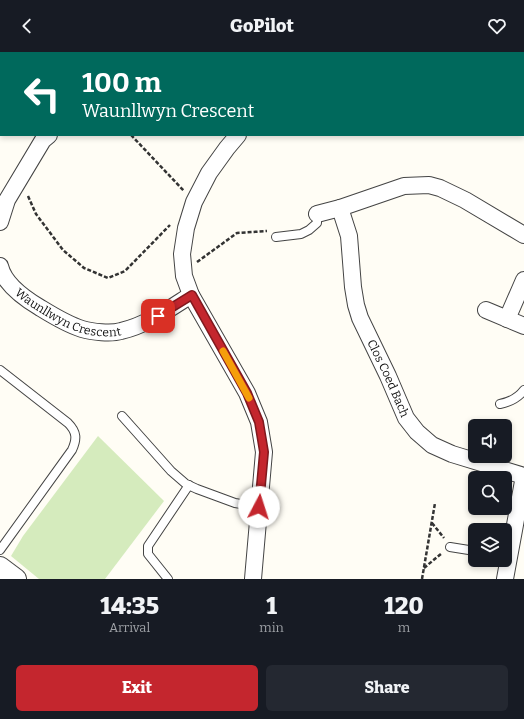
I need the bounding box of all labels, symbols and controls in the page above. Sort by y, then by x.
icon: back [16,15,38,37]
text: GoPilot [230,15,294,37]
icon: heart [486,15,508,37]
text: 100 m [82,66,161,99]
icon: left [16,68,68,120]
text: Waunllwyn Crescent [82,100,254,122]
street label: Waunllwyn Crescent [12,286,123,340]
pin [141,299,175,333]
icon: arrive [147,305,169,327]
street label: Clos Coed Bach [364,337,412,420]
map controls [468,419,512,567]
button: sound [468,419,512,463]
button: search [468,471,512,515]
position arrow [238,486,280,528]
button: layers [468,523,512,567]
text: 14:35 [100,592,159,620]
text: 1 [266,592,277,620]
text: 120 [384,592,424,620]
text: Arrival [109,620,150,635]
text: min [259,620,284,635]
text: m [398,620,410,635]
button: Exit [16,665,258,711]
button: Share [266,665,508,711]

